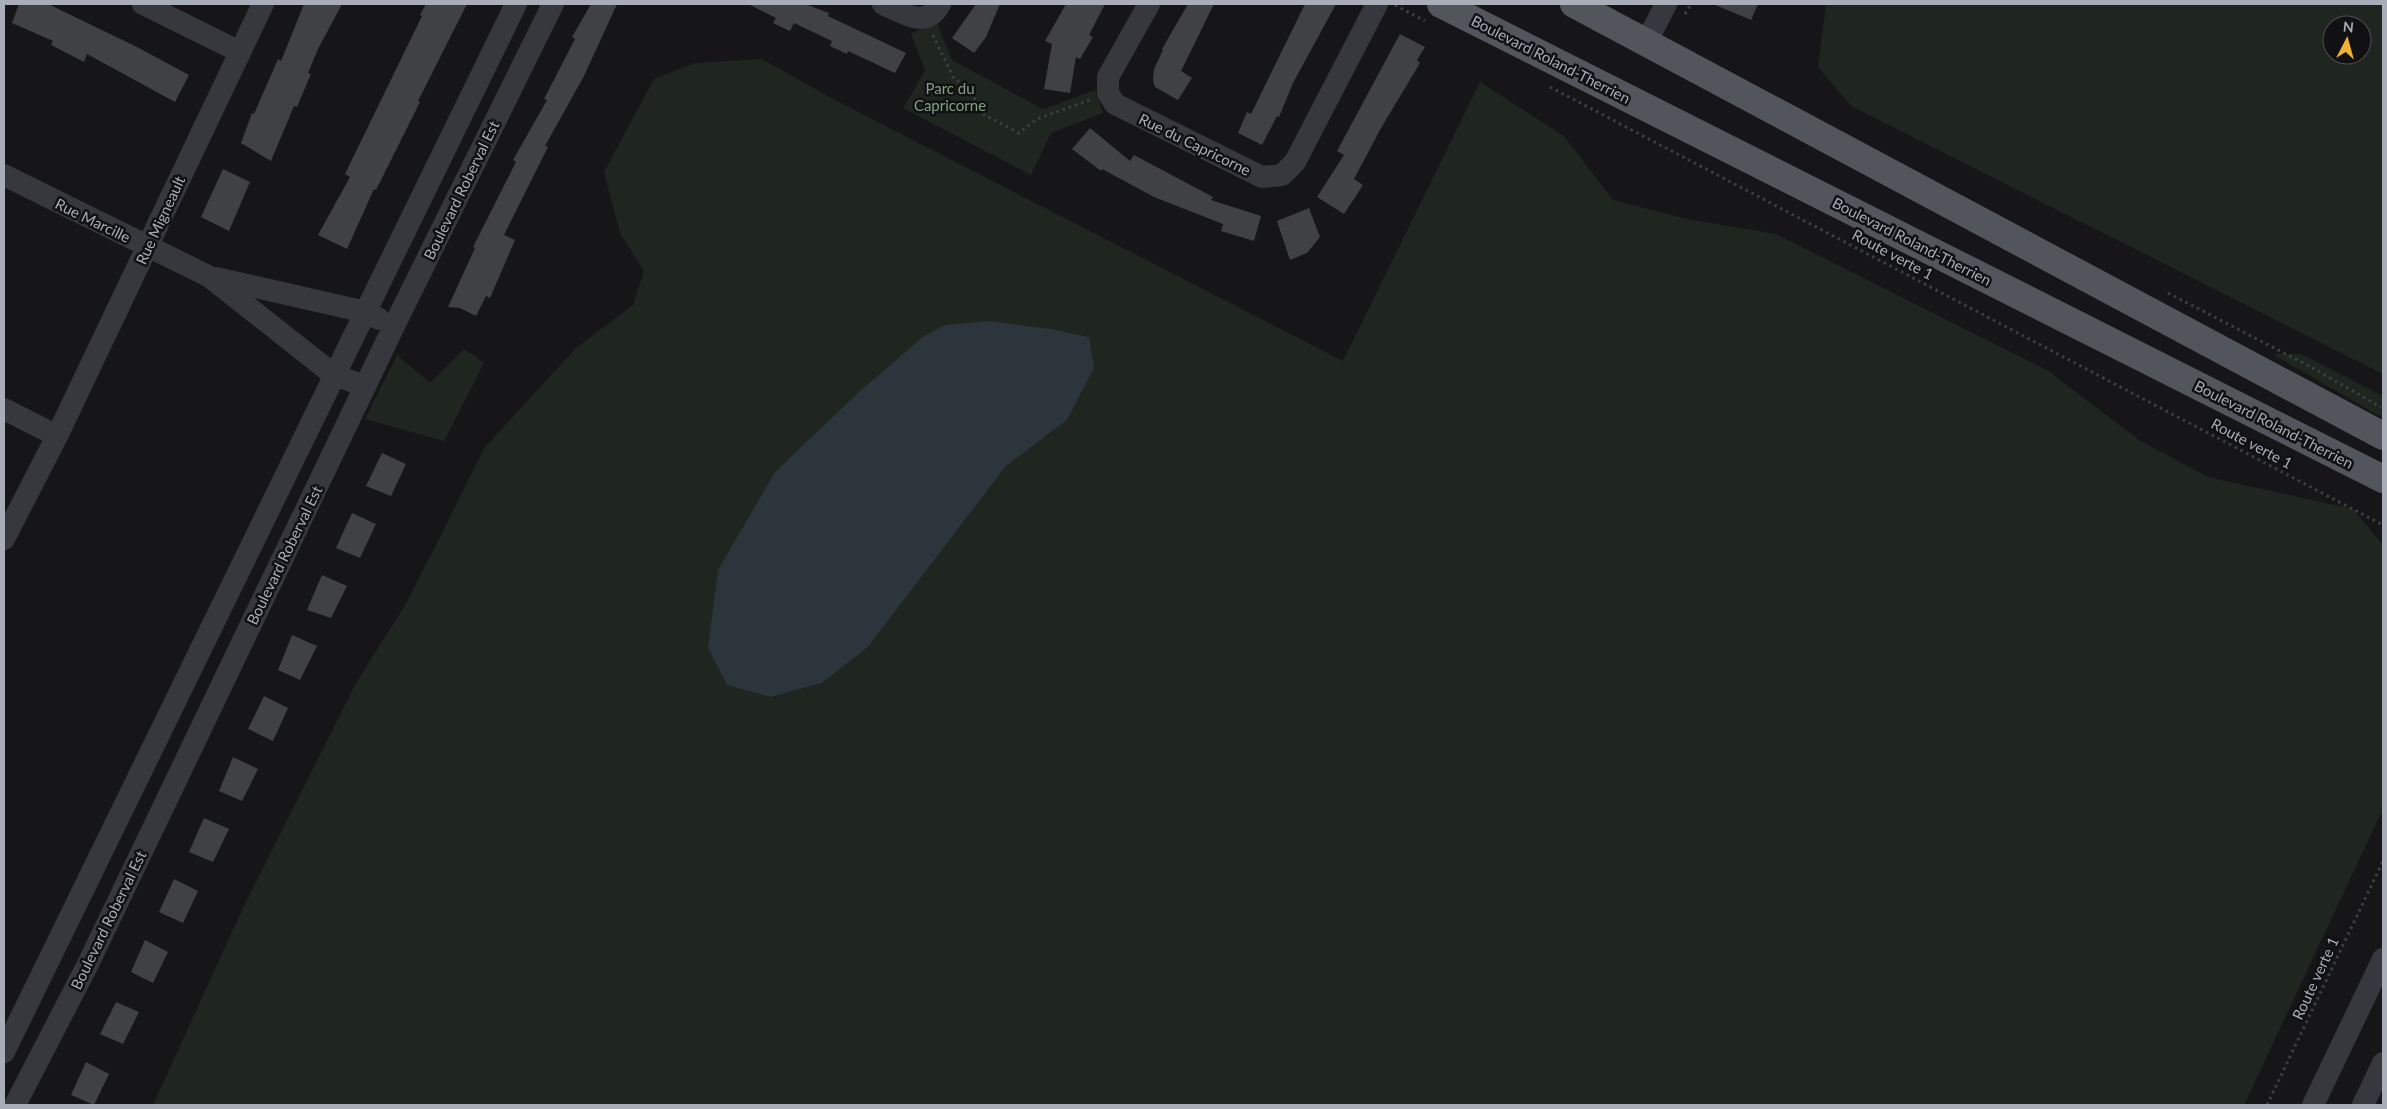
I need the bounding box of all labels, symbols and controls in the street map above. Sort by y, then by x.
street label: Boulevard Roland-Therrien [1469,11,1633,107]
north arrow [2322,15,2372,65]
text: N [2342,18,2355,36]
park label: Parc du Capricorne [914,79,986,114]
street label: Rue du Capricorne [1136,109,1254,179]
street label: Boulevard Roberval Est [420,117,503,262]
street label: Rue Migneault [132,172,189,267]
street label: Boulevard Roland-Therrien [1830,193,1994,289]
street label: Rue Marcille [53,194,134,246]
street label: Route verte 1 [1849,225,1937,283]
street label: Boulevard Roland-Therrien [2192,376,2356,472]
street label: Route verte 1 [2208,414,2296,472]
street label: Boulevard Roberval Est [243,482,326,627]
street label: Boulevard Roberval Est [67,847,150,992]
street label: Route verte 1 [2288,934,2342,1022]

